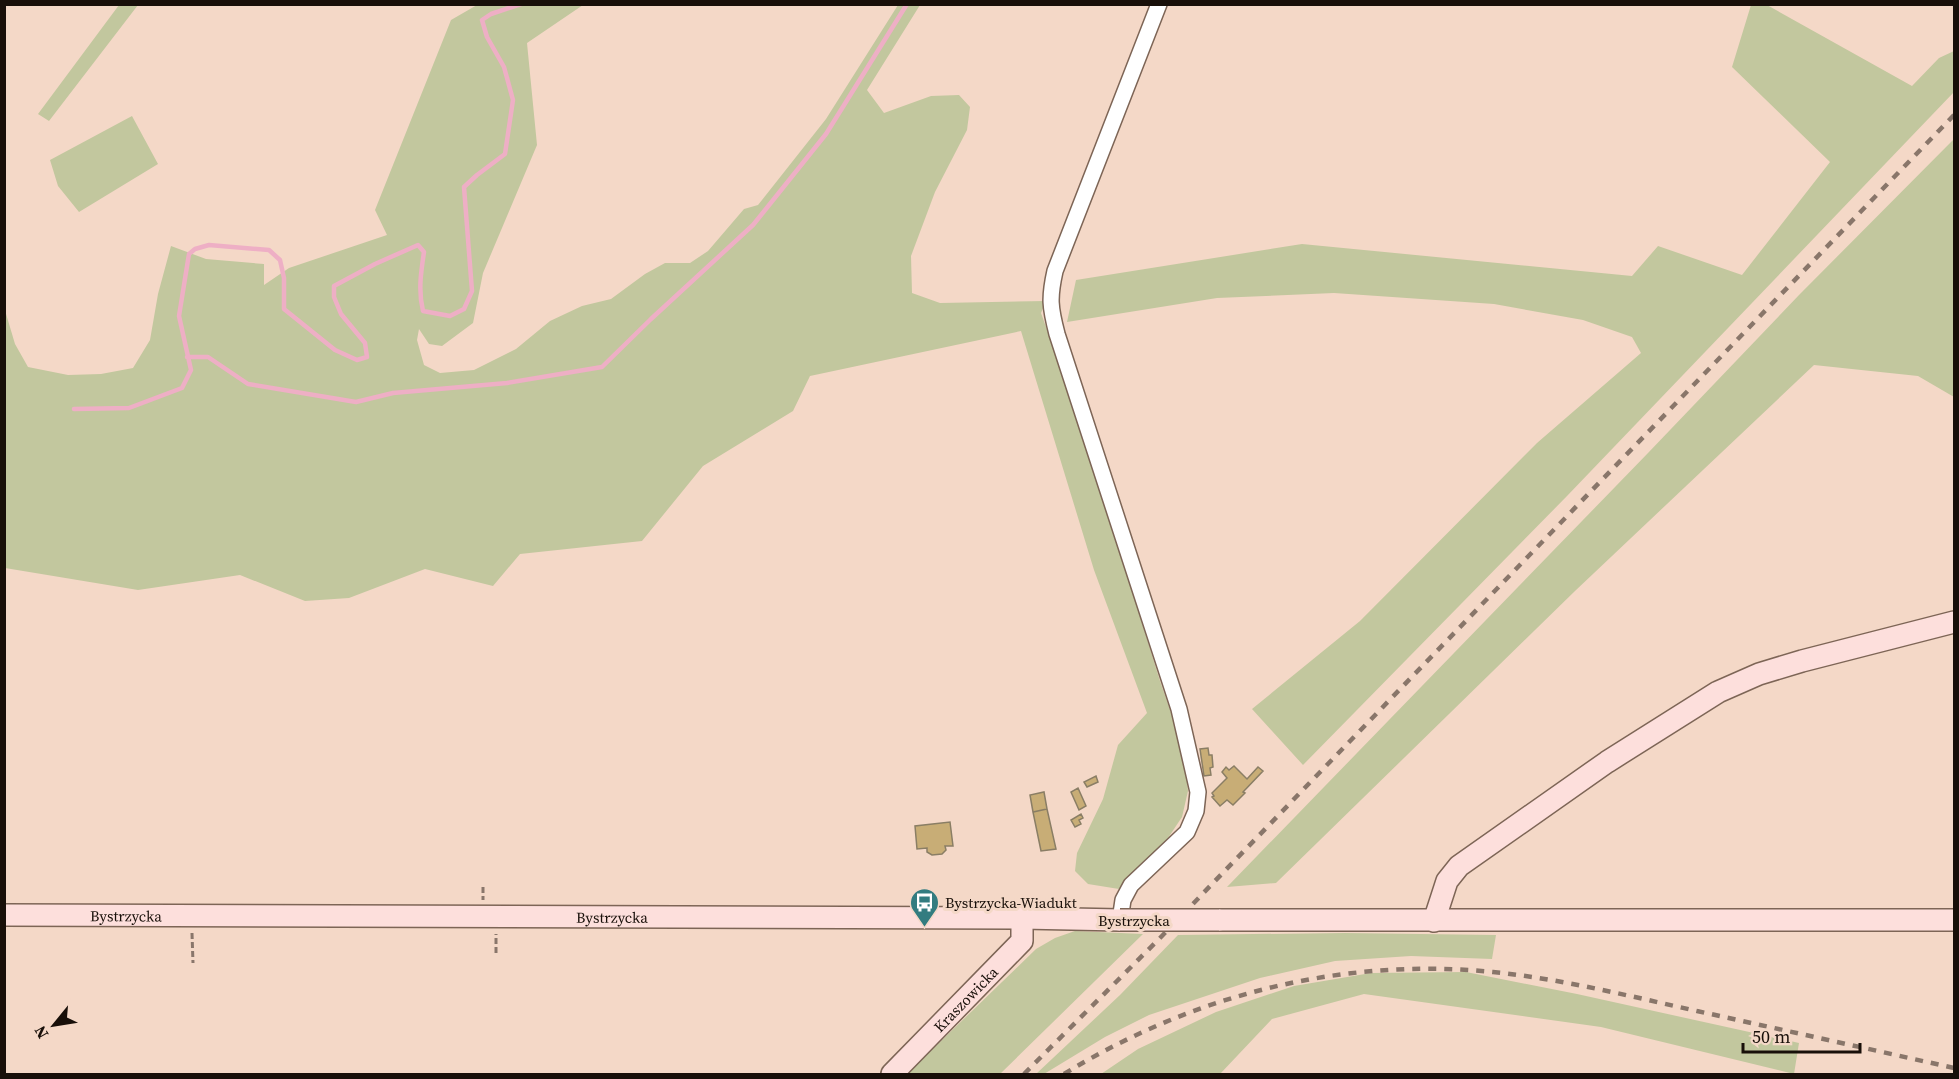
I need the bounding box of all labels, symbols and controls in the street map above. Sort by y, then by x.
bus stop icon: Bystrzycka-Wiadukt [908,886,940,928]
place label: Bystrzycka-Wiadukt [945,892,1077,913]
street label: Bystrzycka [90,905,162,926]
street label: Bystrzycka [576,906,648,927]
street label: Bystrzycka [1098,910,1170,931]
street label: Kraszowicka [928,961,1003,1036]
north arrow [24,995,84,1055]
scale bar [1743,1016,1860,1054]
text: N [28,1022,53,1043]
text: 50 m [1752,1024,1790,1049]

